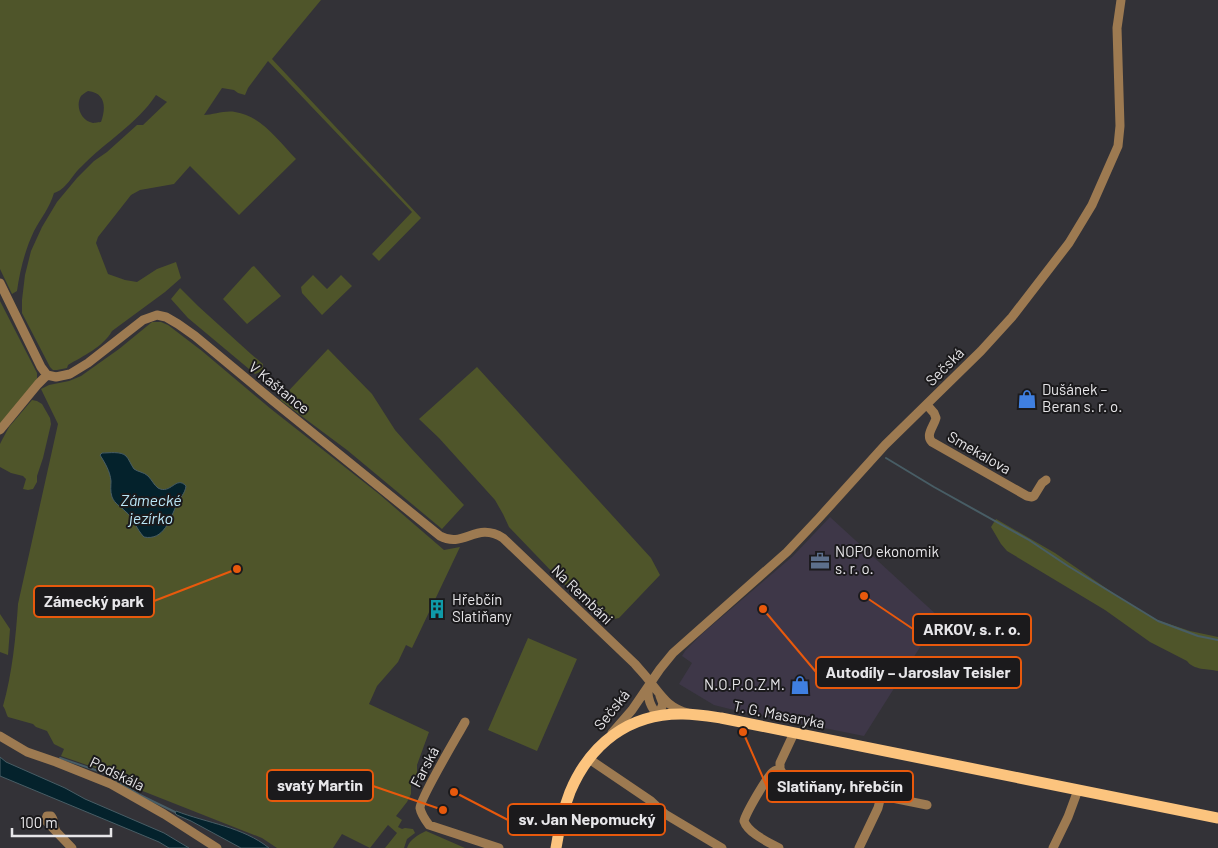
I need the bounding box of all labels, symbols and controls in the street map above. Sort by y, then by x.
street label: Sečská [921,343,967,389]
street label: V Kaštance [246,357,314,417]
place label: Dušánek – Beran s. r. o. [1042,380,1122,415]
shop icon: Dušánek – Beran s. r. o. [1016,388,1038,410]
street label: Smekalova [945,427,1014,477]
water label: Zámecké jezírko [120,490,182,527]
place label: NOPO ekonomik s. r. o. [835,542,939,577]
office icon: NOPO ekonomik s. r. o. [809,550,831,572]
street label: Na Rembáni [548,561,617,628]
callout: Zámecký park [34,586,154,617]
place label: Hřebčín Slatiňany [452,590,512,625]
text: Zámecký park [44,591,144,610]
building icon: Hřebčín Slatiňany [426,598,448,620]
callout: ARKOV, s. r. o. [913,614,1031,645]
text: ARKOV, s. r. o. [923,619,1021,638]
callout: Autodíly – Jaroslav Teisler [816,657,1021,688]
text: Autodíly – Jaroslav Teisler [825,662,1011,681]
shop icon: N.O.P.O.Z.M. [789,674,811,696]
place label: N.O.P.O.Z.M. [704,675,785,693]
street label: Sečská [589,686,633,733]
street label: T. G. Masaryka [732,696,826,732]
street label: Farská [406,743,442,790]
street label: Podskála [87,752,148,794]
callout: svatý Martin [267,770,373,801]
callout: Slatiňany, hřebčín [767,771,913,802]
text: svatý Martin [277,775,363,794]
text: Slatiňany, hřebčín [777,776,903,795]
callout: sv. Jan Nepomucký [508,804,665,835]
scale bar [12,806,111,838]
text: sv. Jan Nepomucký [518,809,656,828]
text: 100 m [20,813,58,831]

